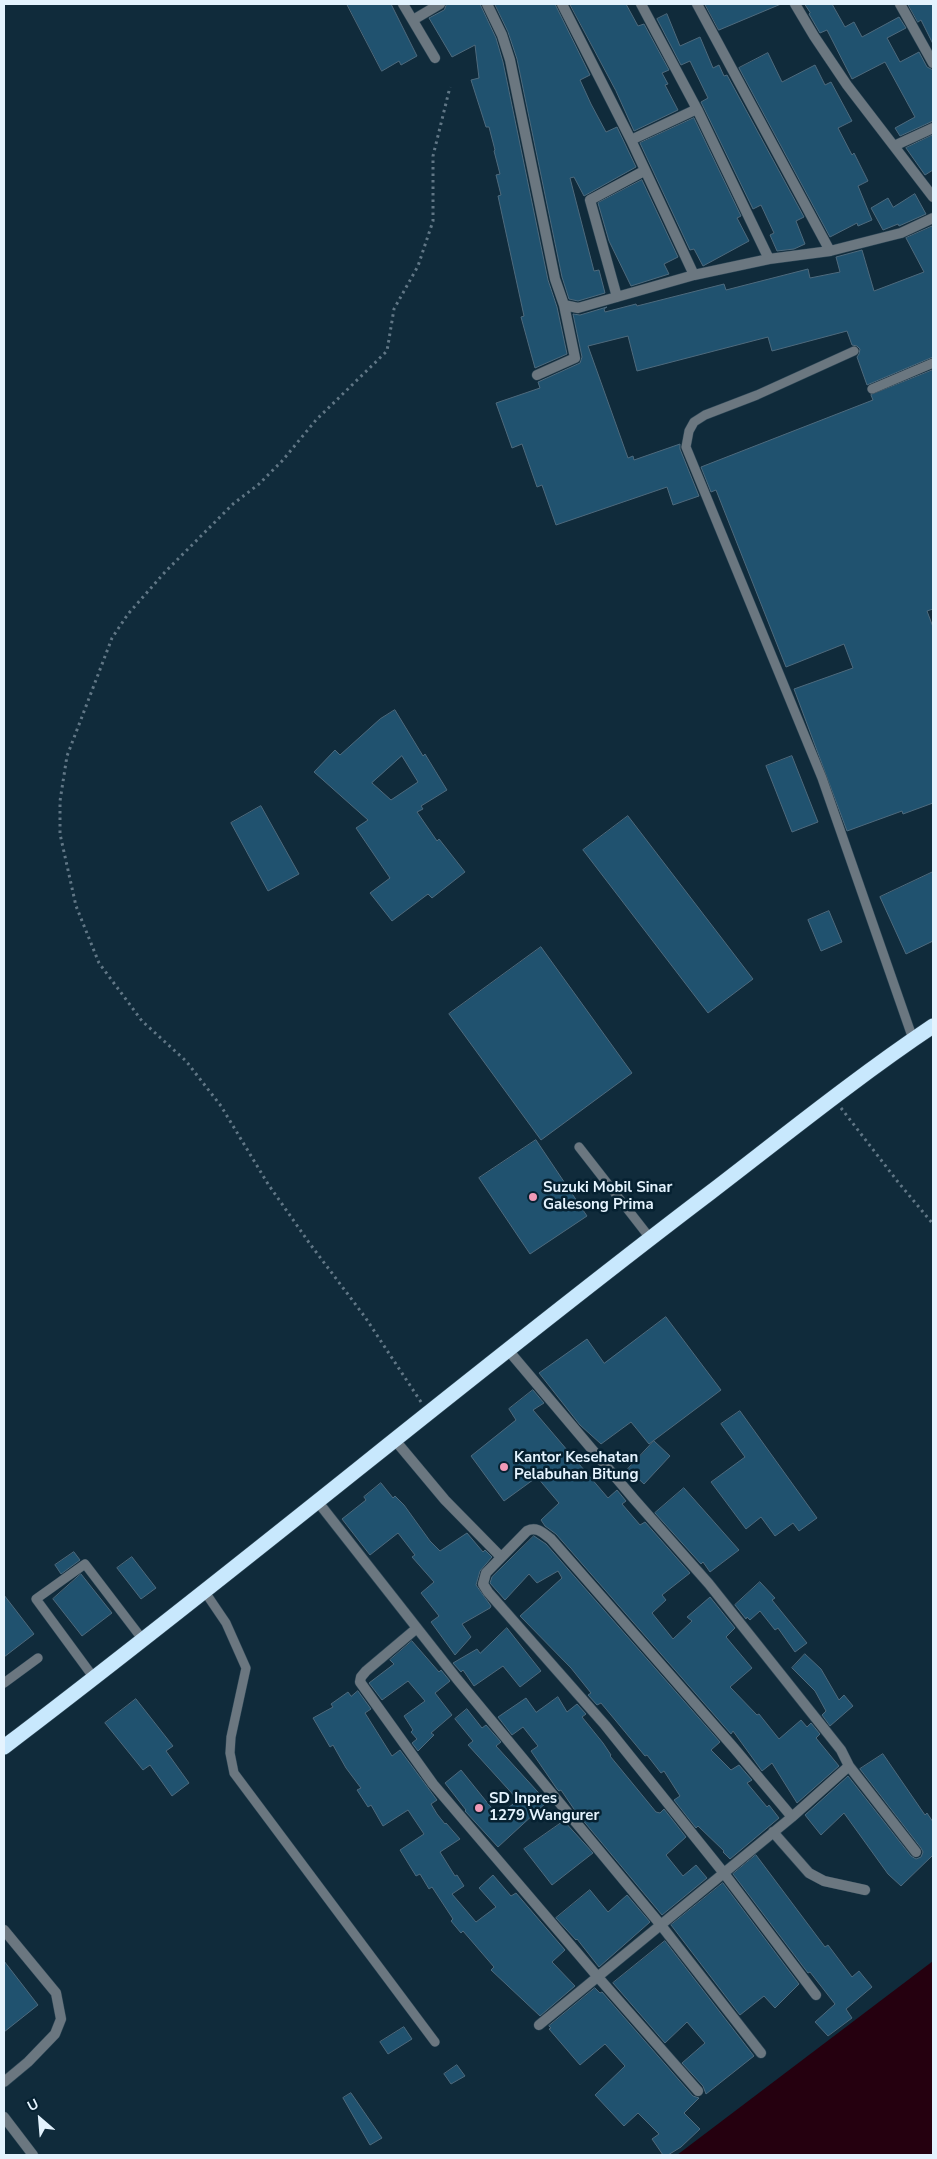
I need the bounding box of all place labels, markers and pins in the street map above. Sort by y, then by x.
place label: Suzuki Mobil Sinar Galesong Prima [543,1179,672,1214]
marker: Suzuki Mobil Sinar Galesong Prima [527,1191,539,1203]
place label: Kantor Kesehatan Pelabuhan Bitung [514,1449,638,1484]
marker: Kantor Kesehatan Pelabuhan Bitung [498,1461,510,1473]
place label: SD Inpres 1279 Wangurer [489,1790,599,1825]
marker: SD Inpres 1279 Wangurer [473,1802,485,1814]

